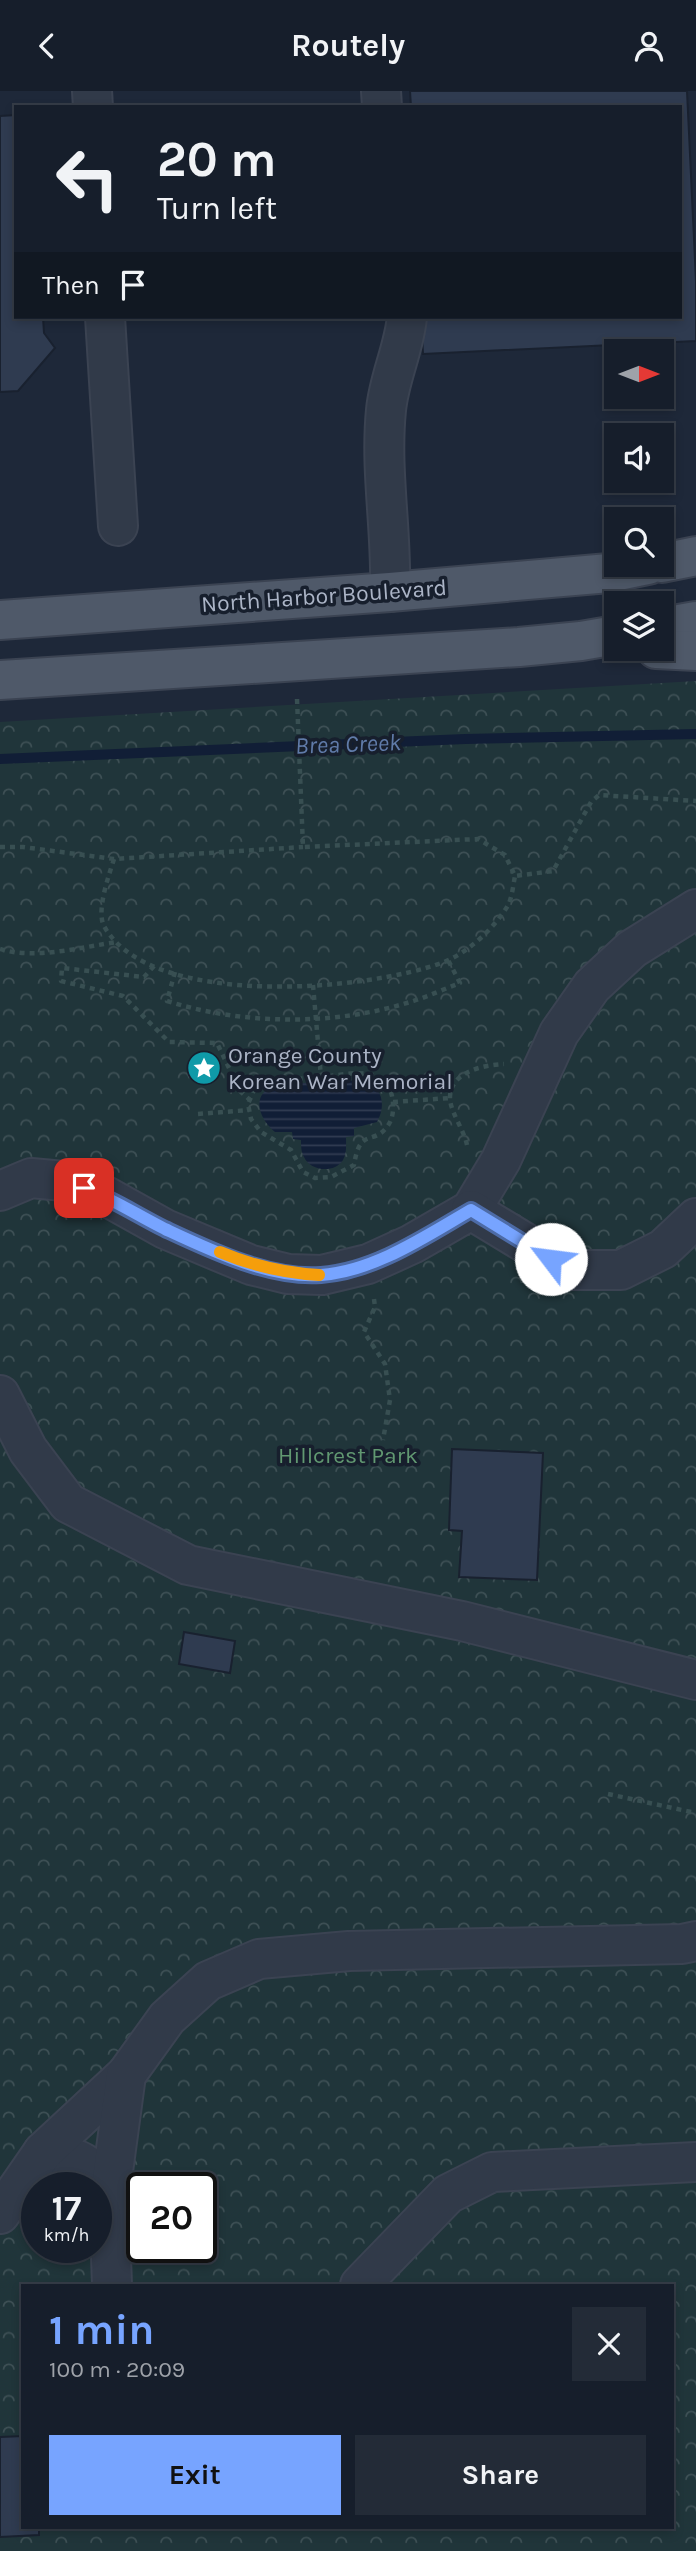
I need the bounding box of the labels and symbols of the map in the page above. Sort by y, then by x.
north arrow [604,339,674,409]
street label: North Harbor Boulevard [200,574,448,618]
water label: Brea Creek [295,728,402,760]
place label: Orange County Korean War Memorial [228,1042,453,1095]
place icon: Orange County Korean War Memorial [185,1049,223,1087]
pin [54,1158,114,1218]
position arrow [514,1222,588,1296]
park label: Hillcrest Park [278,1442,418,1469]
speed limit sign: 20 [126,2172,217,2263]

